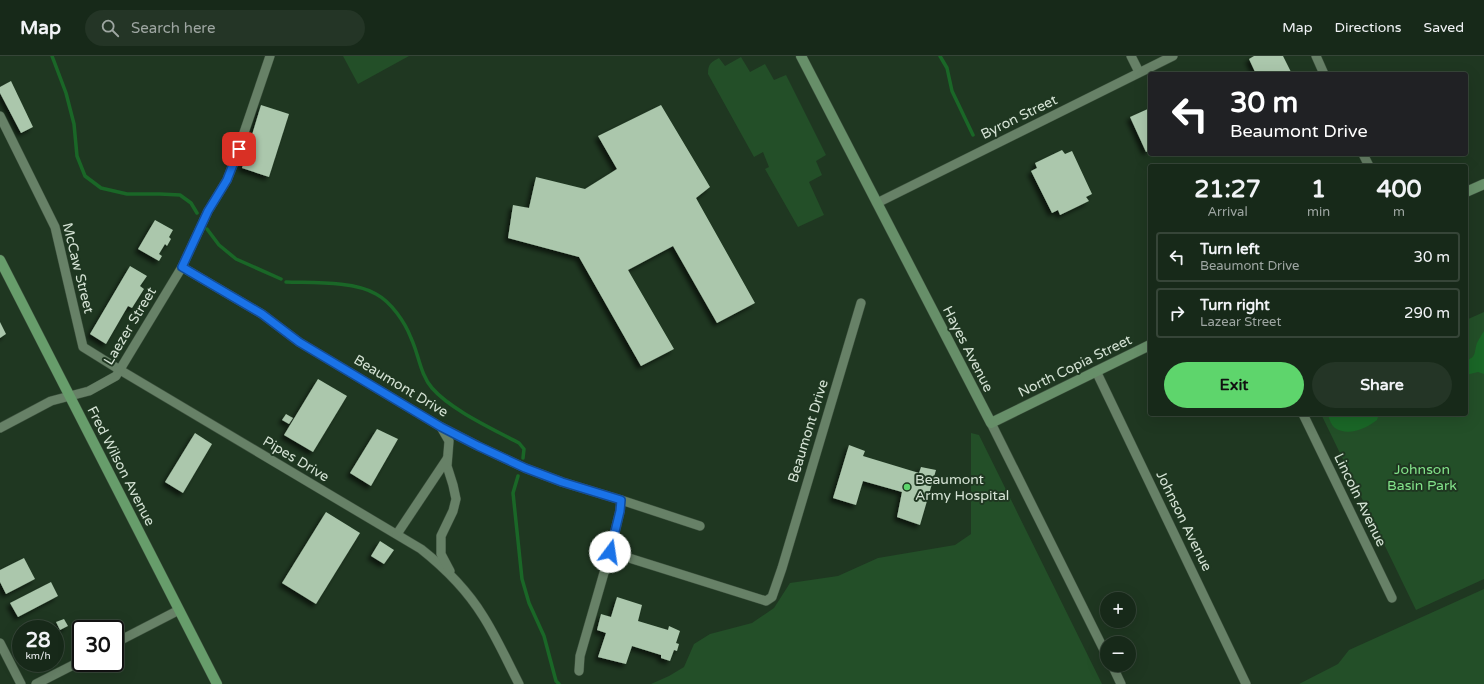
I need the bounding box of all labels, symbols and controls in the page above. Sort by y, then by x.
search box [85,10,365,46]
text: Map [20,17,61,39]
icon: search [99,17,121,39]
text: Search here [131,19,215,37]
text: Map [1282,19,1313,36]
text: Directions [1335,19,1402,36]
text: Saved [1424,19,1464,36]
text: 30 m [1230,86,1298,120]
icon: left [1164,88,1216,140]
street label: Byron Street [978,91,1061,143]
text: Beaumont Drive [1230,120,1368,142]
pin [222,132,256,166]
icon: arrive [228,138,250,160]
text: 21:27 [1194,175,1261,204]
text: 1 [1311,175,1326,204]
text: 400 [1376,175,1422,204]
text: Arrival [1207,204,1248,220]
text: min [1307,204,1330,220]
text: m [1393,204,1405,220]
street label: McCaw Street [59,221,98,316]
text: Turn left [1200,240,1260,258]
icon: left [1166,246,1188,268]
text: 30 m [1413,248,1450,266]
text: Beaumont Drive [1200,258,1299,274]
street label: Laezer Street [100,283,160,368]
text: Turn right [1200,296,1270,314]
icon: right [1166,302,1188,324]
street label: Hayes Avenue [939,303,997,395]
text: 290 m [1404,304,1450,322]
text: Lazear Street [1200,314,1281,330]
street label: North Copia Street [1015,331,1135,401]
street label: Beaumont Drive [351,351,451,421]
button: Exit [1164,362,1304,408]
button: Share [1312,362,1452,408]
street label: Beaumont Drive [784,377,832,485]
street label: Fred Wilson Avenue [83,403,159,529]
street label: Pipes Drive [260,433,332,485]
street label: Lincoln Avenue [1330,451,1390,550]
park label: Johnson Basin Park [1387,461,1457,494]
street label: Johnson Avenue [1152,468,1216,574]
place label: Beaumont Army Hospital [915,471,1009,504]
marker: Beaumont Army Hospital [902,482,912,492]
position arrow [589,531,631,573]
map controls [1100,592,1136,672]
button: + [1100,592,1136,628]
speed limit sign: 30 [72,620,124,672]
text: 28 [25,629,51,653]
button: − [1100,636,1136,672]
text: km/h [25,650,51,662]

